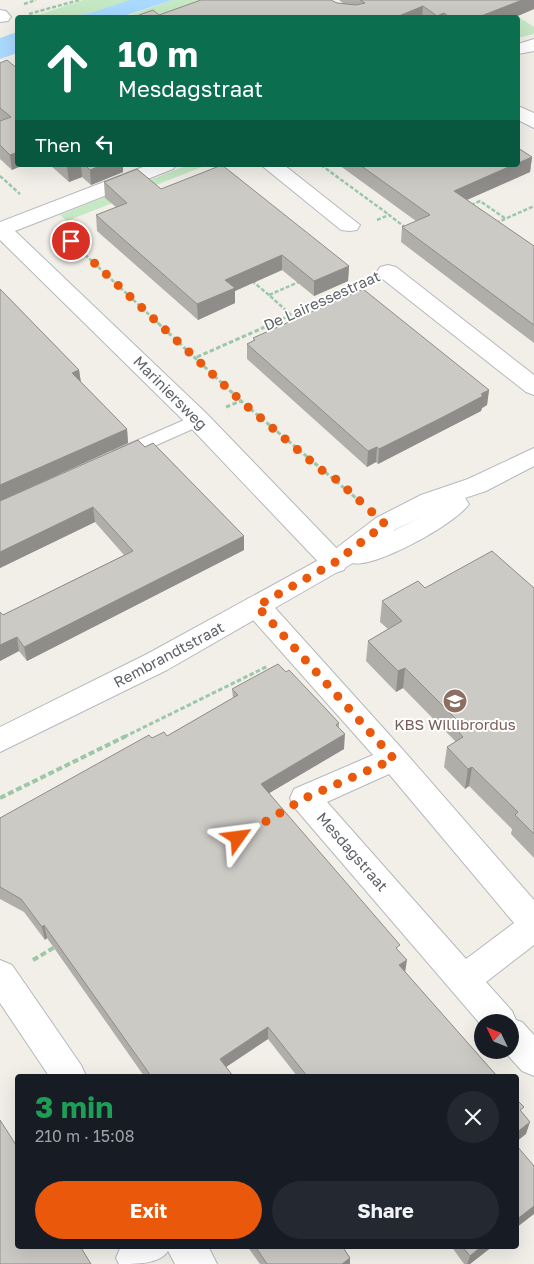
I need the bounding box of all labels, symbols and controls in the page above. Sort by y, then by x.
text: 10 m [118,33,198,75]
icon: ahead [35,35,100,100]
text: Mesdagstraat [118,75,263,102]
icon: left [91,130,119,158]
text: Then [35,133,81,156]
pin [50,220,92,262]
icon: arrive [57,227,85,255]
street label: De Lairessestraat [261,266,383,334]
street label: Mariniersweg [130,352,211,433]
street label: Rembrandtstraat [110,617,227,691]
school or university icon: KBS Willibrordus [442,688,468,714]
place label: KBS Willibrordus [394,715,516,733]
street label: Mesdagstraat [314,808,392,895]
position arrow [211,811,263,863]
north arrow [474,1014,519,1059]
map controls [474,1014,519,1059]
text: 3 min [35,1089,113,1125]
button: close [447,1091,499,1143]
text: 210 m · 15:08 [35,1126,134,1146]
button: Exit [35,1181,262,1239]
button: Share [272,1181,499,1239]

